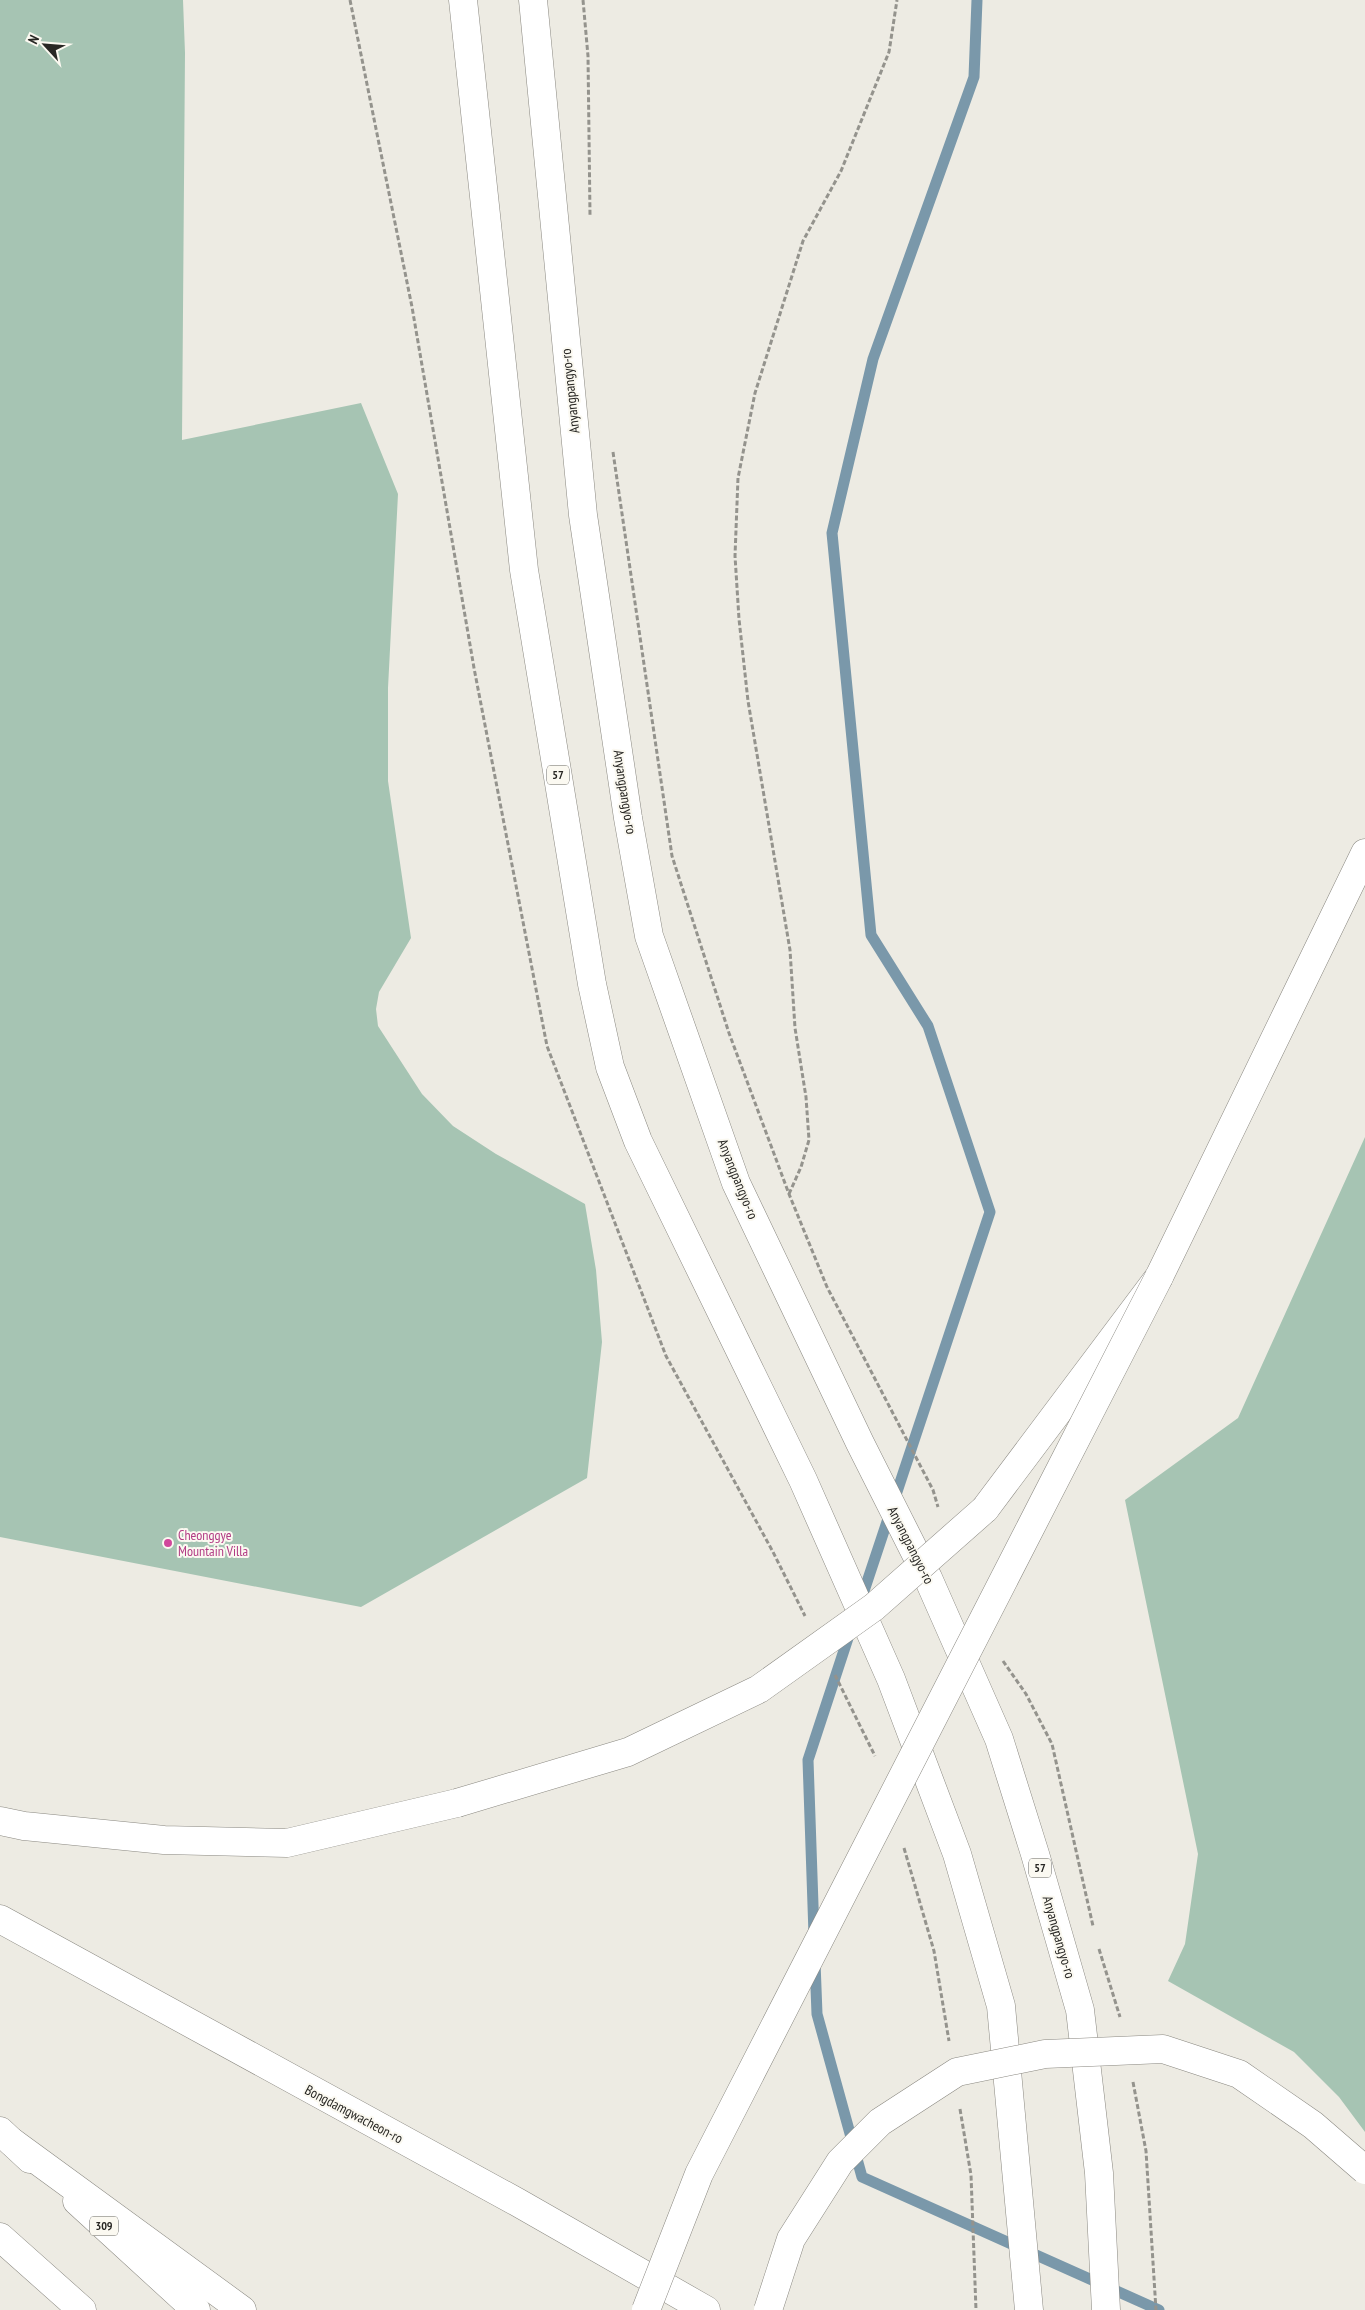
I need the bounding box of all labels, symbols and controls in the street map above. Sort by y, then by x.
north arrow [20,20,70,70]
text: N [24,32,43,47]
street label: Anyangpangyo-ro [557,348,583,434]
street label: Anyangpangyo-ro [609,749,641,835]
road number: 57 [547,766,569,784]
street label: Anyangpangyo-ro [714,1136,762,1222]
street label: Anyangpangyo-ro [884,1503,938,1587]
place label: Cheonggye Mountain Villa [178,1526,248,1560]
marker: Cheonggye Mountain Villa [162,1537,174,1549]
road number: 57 [1029,1859,1051,1878]
street label: Anyangpangyo-ro [1039,1894,1079,1980]
street label: Bongdamgwacheon-ro [302,2081,406,2147]
road number: 309 [90,2216,118,2236]

